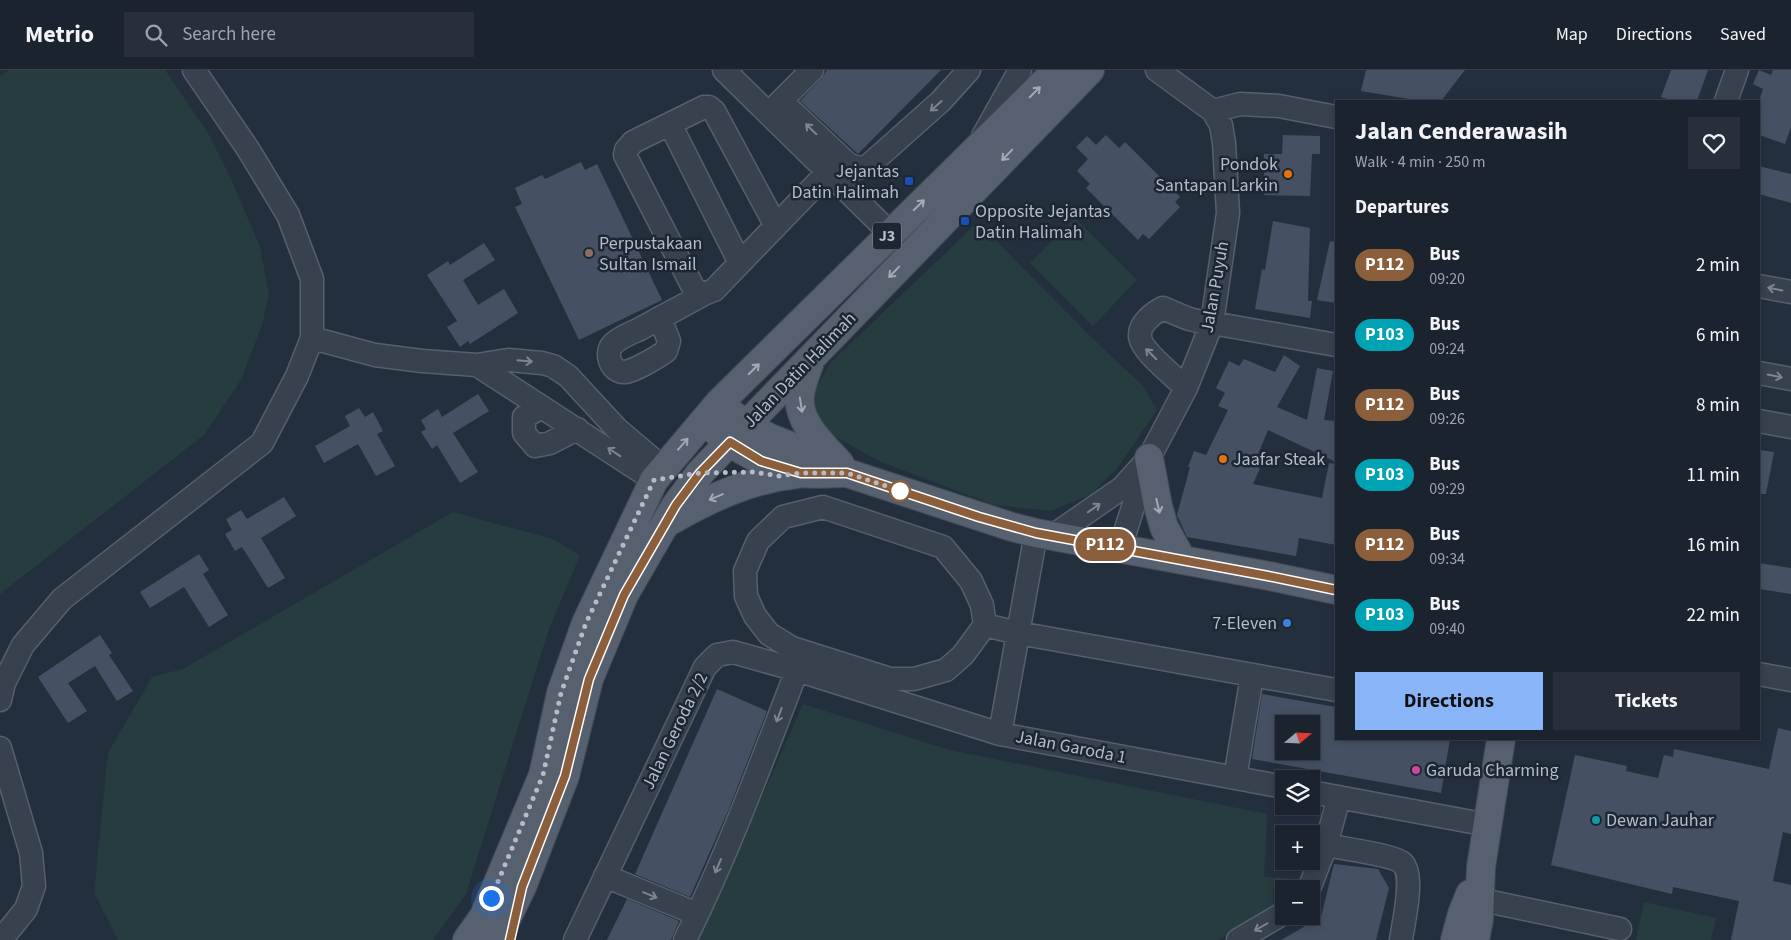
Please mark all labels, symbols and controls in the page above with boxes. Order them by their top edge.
search box [124,12,474,57]
text: Metrio [25,17,94,52]
icon: search [142,21,170,49]
text: Search here [182,21,276,48]
text: Map [1556,22,1588,47]
text: Directions [1616,22,1692,47]
text: Saved [1720,22,1766,47]
one-way arrow [1029,86,1042,98]
one-way arrow [929,100,942,112]
text: Jalan Cenderawasih [1355,114,1568,149]
button: heart [1688,117,1740,169]
one-way arrow [805,123,818,135]
one-way arrow [1002,149,1014,161]
text: Walk · 4 min · 250 m [1355,151,1486,173]
place label: Pondok Santapan Larkin [1155,152,1278,198]
place label: Jejantas Datin Halimah [792,159,899,205]
marker: Pondok Santapan Larkin [1282,168,1294,180]
marker: Jejantas Datin Halimah [903,175,915,187]
text: Departures [1355,194,1449,221]
one-way arrow [913,199,925,211]
place label: Opposite Jejantas Datin Halimah [975,199,1110,245]
marker: Opposite Jejantas Datin Halimah [959,215,971,227]
road number: J3 [873,223,901,250]
place label: Perpustakaan Sultan Ismail [599,231,702,277]
street label: Jalan Puyuh [1195,239,1235,335]
text: Bus [1429,241,1460,268]
marker: Perpustakaan Sultan Ismail [583,247,595,259]
text: P112 [1365,252,1404,277]
text: 2 min [1696,252,1740,279]
one-way arrow [888,266,900,278]
text: 09:20 [1429,268,1465,290]
one-way arrow [1767,284,1783,293]
street label: Jalan Datin Halimah [738,307,862,433]
text: Bus [1429,311,1460,338]
text: P103 [1365,322,1404,347]
text: 6 min [1696,322,1740,349]
text: 09:24 [1429,338,1465,360]
one-way arrow [1145,348,1157,360]
one-way arrow [517,356,533,366]
one-way arrow [748,363,760,375]
one-way arrow [1766,371,1782,381]
text: Bus [1429,381,1460,408]
text: P112 [1365,392,1404,417]
text: 8 min [1696,392,1740,419]
one-way arrow [796,397,806,413]
text: 09:26 [1429,408,1465,430]
one-way arrow [678,438,689,451]
one-way arrow [607,447,621,458]
place label: Jaafar Steak [1233,447,1325,472]
text: Bus [1429,451,1460,478]
marker: Jaafar Steak [1217,453,1229,465]
text: P103 [1365,462,1404,487]
text: 11 min [1686,462,1740,489]
text: 09:29 [1429,478,1465,500]
unlabelled marker [889,480,911,502]
one-way arrow [709,492,724,502]
one-way arrow [1154,498,1163,514]
one-way arrow [1087,503,1101,513]
text: Bus [1429,521,1460,548]
line badge: P112 [1070,529,1140,561]
text: P112 [1085,532,1125,557]
text: P112 [1365,532,1404,557]
text: 16 min [1686,532,1740,559]
text: 09:34 [1429,548,1465,570]
text: Bus [1429,591,1460,618]
text: P103 [1365,602,1404,627]
text: 22 min [1686,602,1740,629]
place label: 7-Eleven [1212,611,1277,636]
marker: 7-Eleven [1281,617,1293,629]
text: 09:40 [1429,618,1465,640]
street label: Jalan Geroda 2/2 [636,668,714,794]
button: Directions [1355,672,1543,730]
button: Tickets [1553,672,1740,730]
one-way arrow [774,707,784,722]
north arrow [1275,715,1320,760]
map controls [1275,715,1320,925]
street label: Jalan Garoda 1 [1013,724,1129,770]
place label: Garuda Charming [1426,758,1559,783]
marker: Garuda Charming [1410,764,1422,776]
button: layers [1275,770,1320,815]
place label: Dewan Jauhar [1606,808,1715,833]
marker: Dewan Jauhar [1590,814,1602,826]
button: + [1275,825,1320,870]
one-way arrow [713,858,723,873]
button: − [1275,880,1320,925]
your location [479,886,504,911]
one-way arrow [642,891,657,900]
one-way arrow [1254,922,1268,932]

